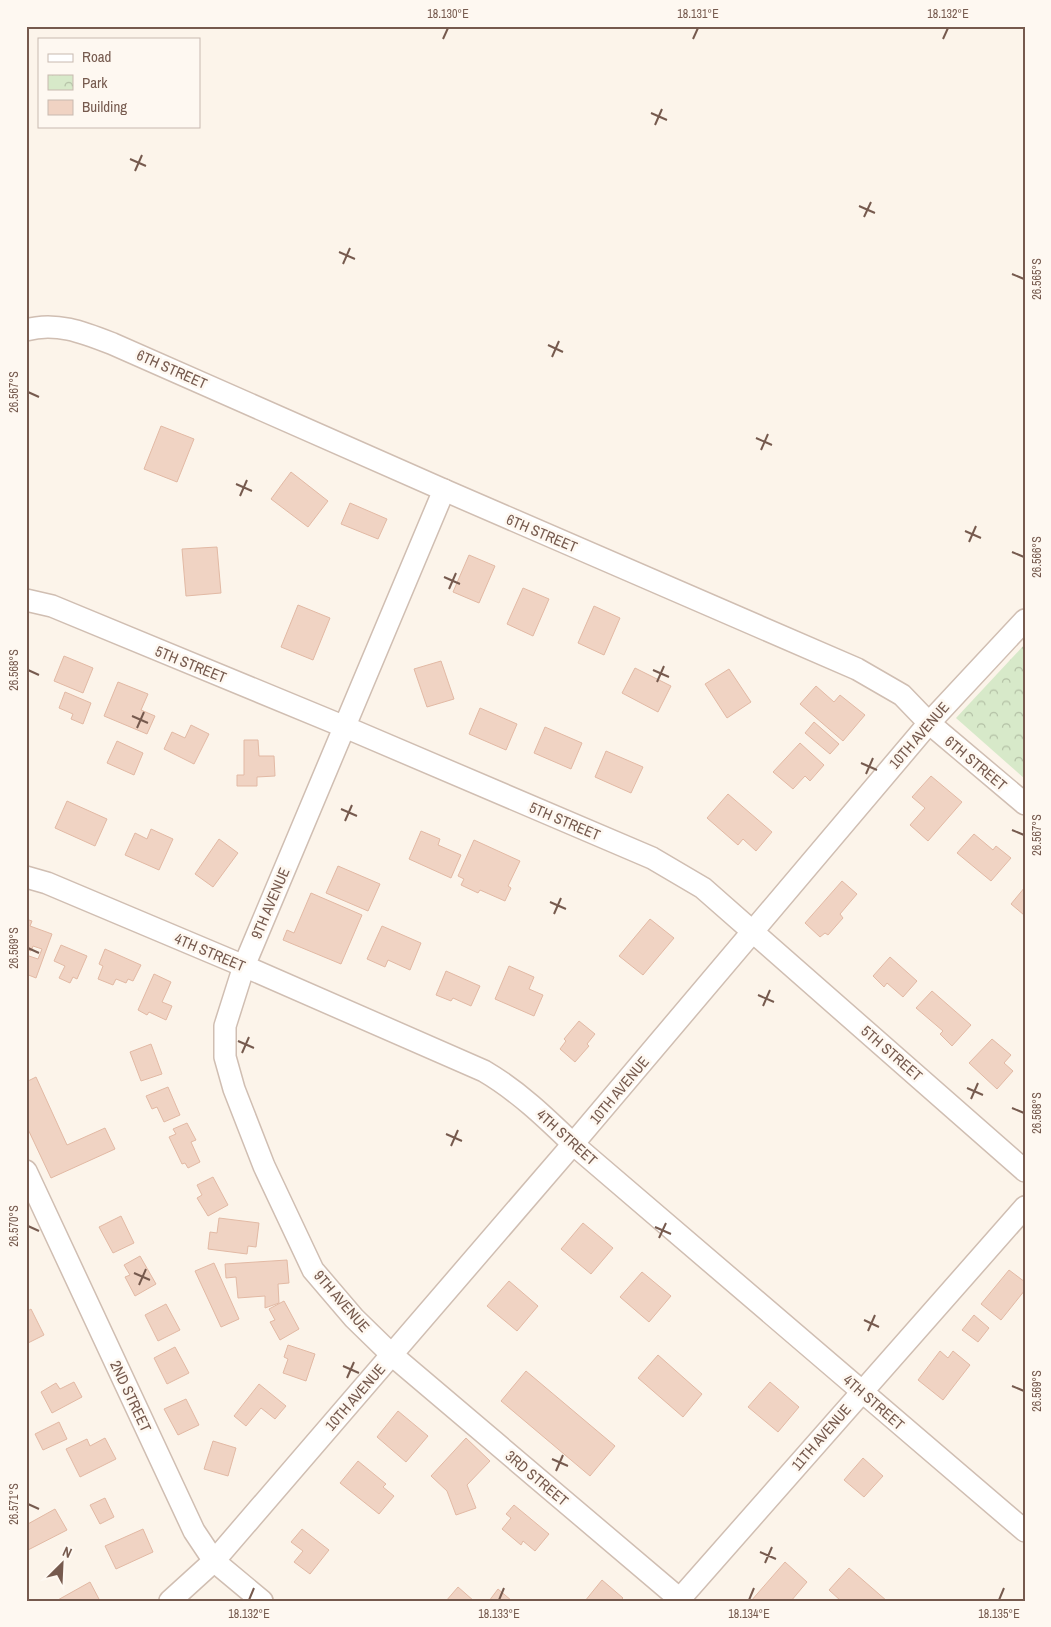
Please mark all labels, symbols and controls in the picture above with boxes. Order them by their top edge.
text: 18.130°E [427,6,469,22]
text: 18.131°E [677,6,719,22]
text: 18.132°E [927,6,969,22]
legend [38,38,200,128]
text: Road [82,46,111,67]
text: Park [82,72,108,93]
text: Building [82,96,127,117]
text: 26.565°S [1029,258,1045,300]
street label: 6TH STREET [133,344,211,394]
text: 26.567°S [6,371,22,413]
street label: 6TH STREET [503,509,581,558]
text: 26.566°S [1029,536,1045,578]
street label: 5TH STREET [152,640,230,688]
text: 26.568°S [6,649,22,691]
street label: 10TH AVENUE [884,697,954,773]
street label: 6TH STREET [940,731,1012,796]
street label: 5TH STREET [526,797,604,846]
text: 26.567°S [1029,814,1045,856]
street label: 9TH AVENUE [246,864,294,942]
text: 26.569°S [6,927,22,969]
street label: 4TH STREET [171,928,249,977]
street label: 5TH STREET [857,1020,928,1086]
street label: 10TH AVENUE [584,1052,654,1128]
text: 26.568°S [1029,1092,1045,1134]
street label: 4TH STREET [532,1104,602,1170]
text: 26.570°S [6,1205,22,1247]
street label: 9TH AVENUE [309,1266,375,1336]
street label: 2ND STREET [105,1357,157,1436]
street label: 10TH AVENUE [320,1359,390,1435]
street label: 4TH STREET [839,1369,910,1435]
text: 26.569°S [1029,1370,1045,1412]
street label: 11TH AVENUE [786,1399,856,1475]
street label: 3RD STREET [501,1445,573,1511]
text: 26.571°S [6,1483,22,1525]
north arrow [38,1540,88,1590]
text: N [60,1542,75,1562]
text: 18.132°E [228,1606,270,1622]
text: 18.133°E [478,1606,520,1622]
text: 18.134°E [728,1606,770,1622]
text: 18.135°E [978,1606,1020,1622]

